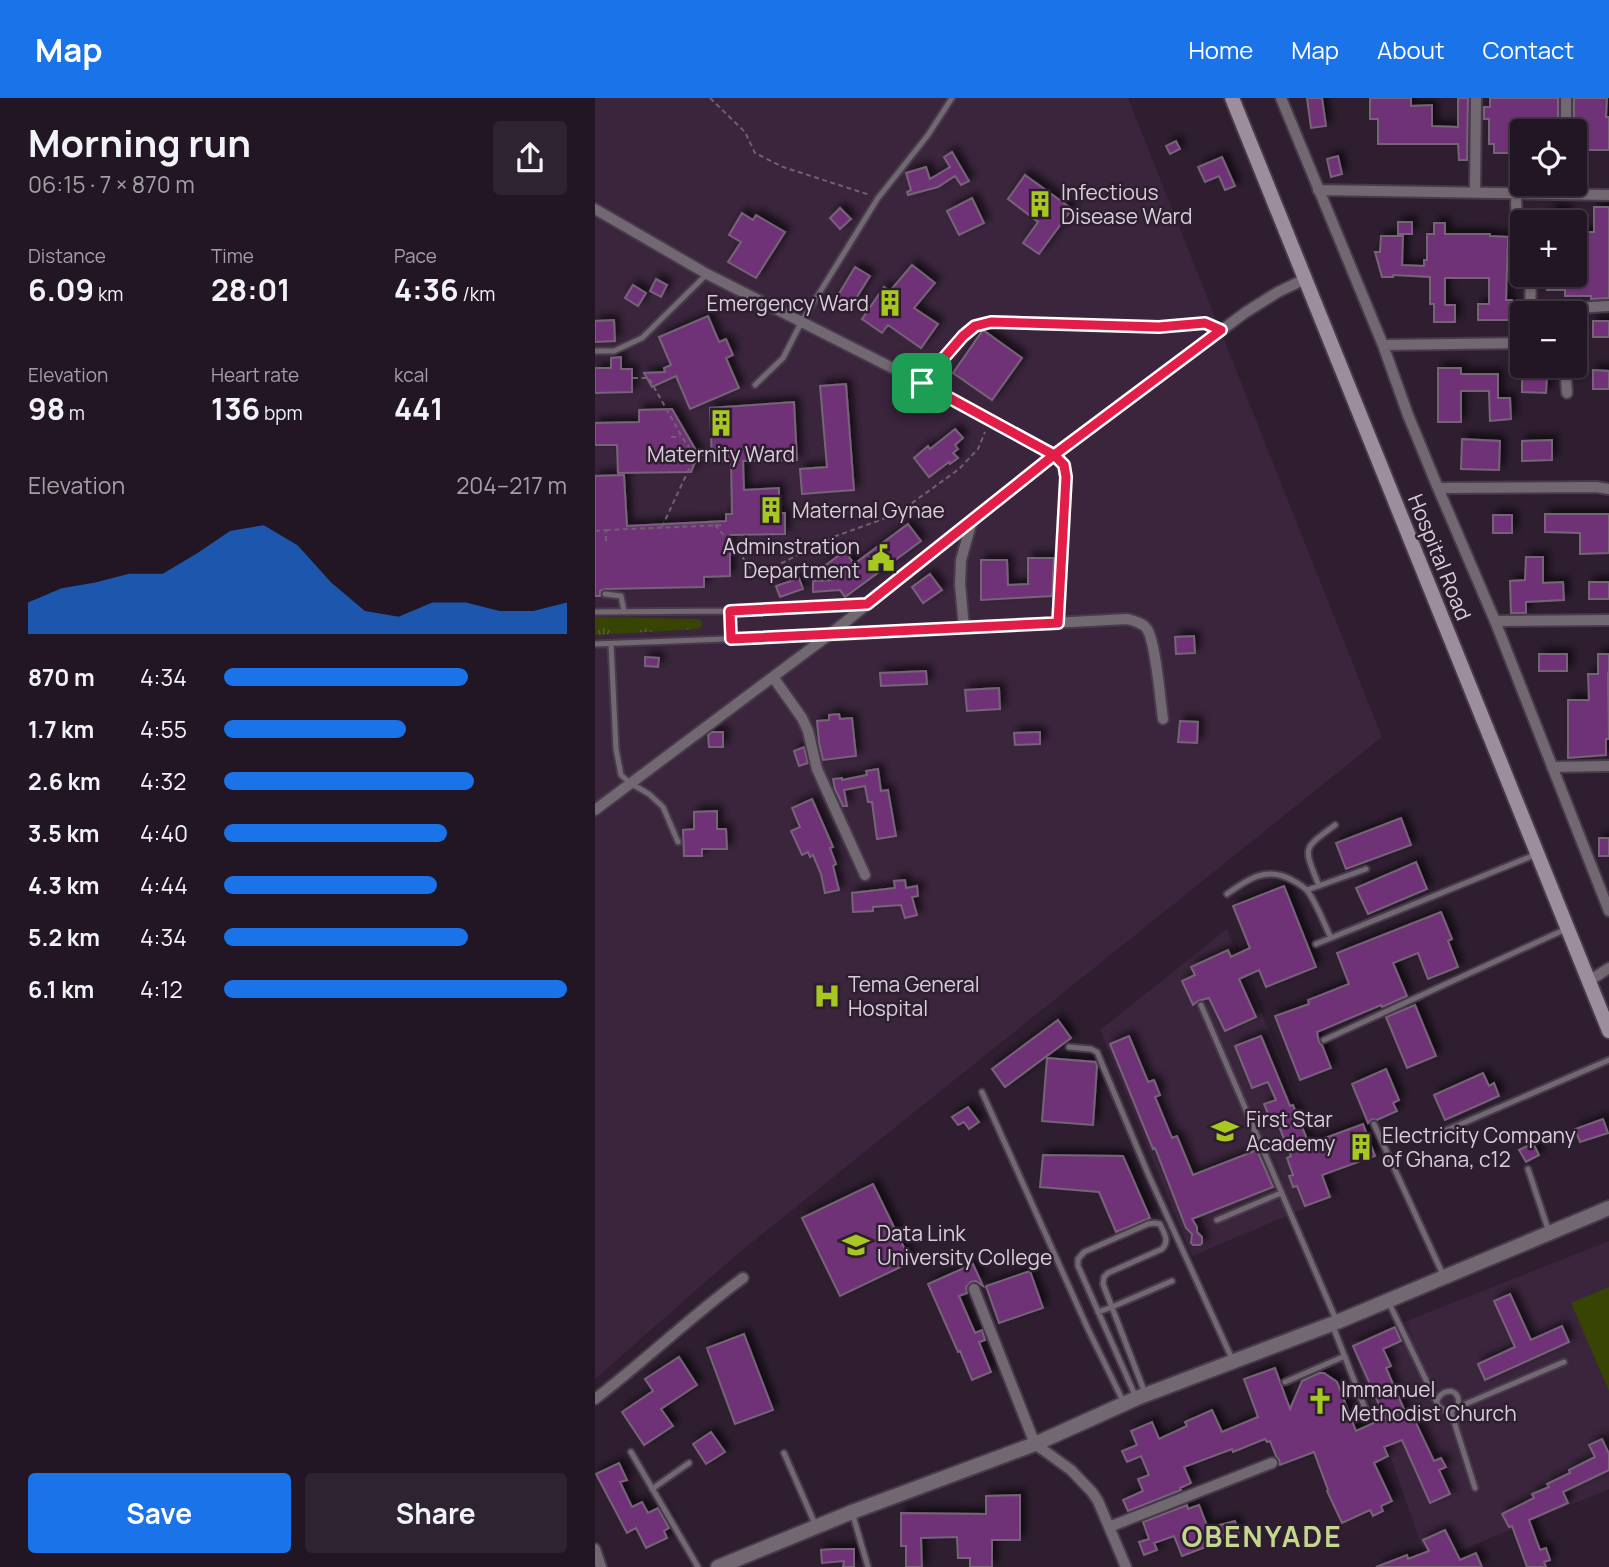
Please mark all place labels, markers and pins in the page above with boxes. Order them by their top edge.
place label: Infectious Disease Ward [1061,178,1192,230]
building icon: Infectious Disease Ward [1025,189,1055,219]
building icon: Emergency Ward [875,288,905,318]
place label: Emergency Ward [706,289,869,317]
pin [892,353,952,413]
building icon: Maternity Ward [706,408,736,438]
place label: Maternity Ward [647,440,795,468]
building icon: Maternal Gynae [756,495,786,525]
place label: Maternal Gynae [792,496,945,524]
place label: Adminstration Department [723,532,860,584]
public building icon: Adminstration Department [866,543,896,573]
place label: Tema General Hospital [848,970,980,1022]
hospital icon: Tema General Hospital [812,981,842,1011]
place label: First Star Academy [1246,1105,1335,1157]
school or university icon: First Star Academy [1210,1116,1240,1146]
place label: Electricity Company of Ghana, c12 [1382,1121,1576,1173]
building icon: Electricity Company of Ghana, c12 [1346,1132,1376,1162]
place label: Data Link University College [877,1219,1052,1271]
school or university icon: Data Link University College [841,1230,871,1260]
place label: Immanuel Methodist Church [1341,1375,1517,1427]
church icon: Immanuel Methodist Church [1305,1386,1335,1416]

